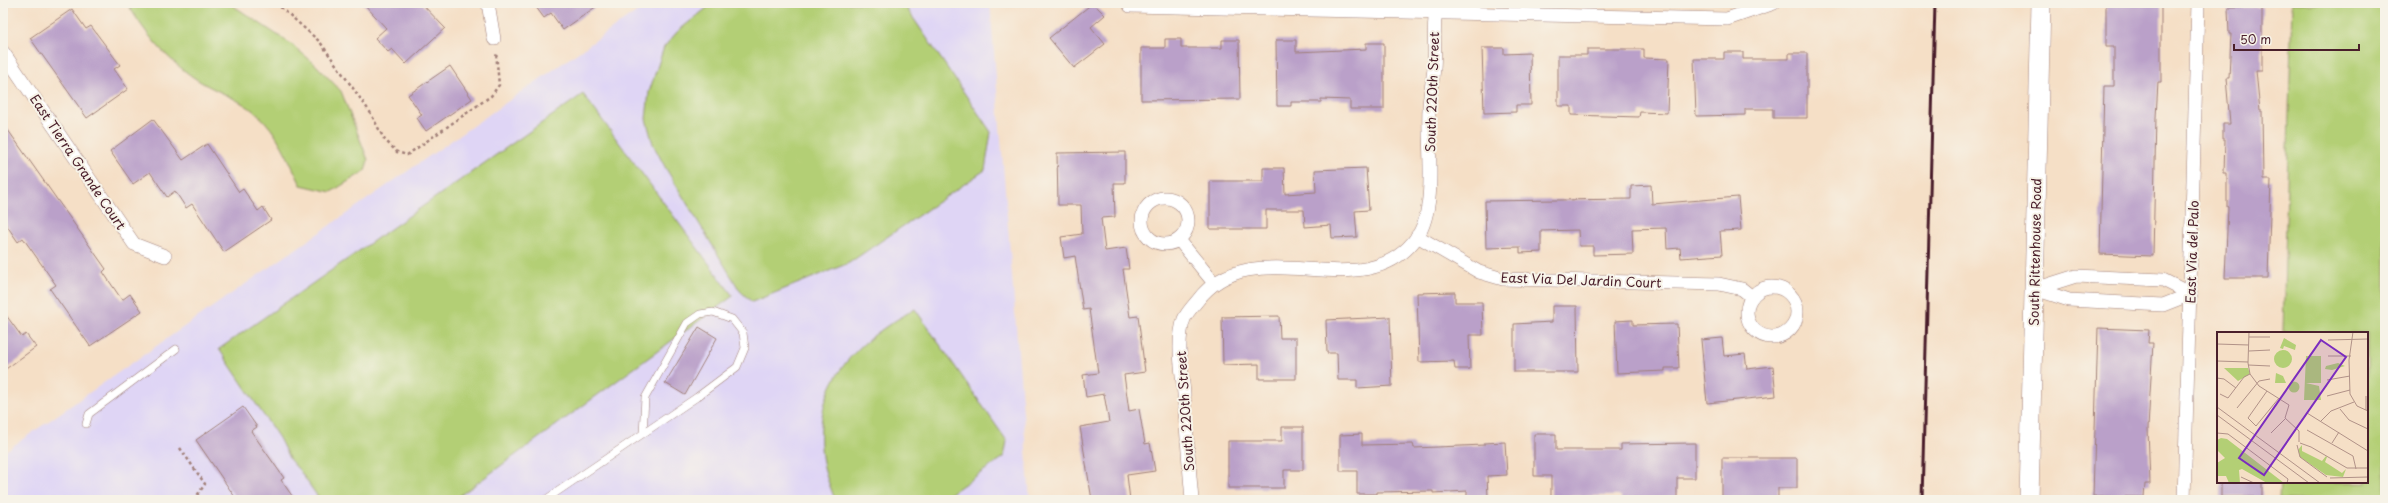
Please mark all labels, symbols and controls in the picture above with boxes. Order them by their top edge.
scale bar [2234,26,2359,52]
text: 50 m [2240,30,2271,48]
street label: South 220th Street [1420,32,1443,152]
street label: East Tierra Grande Court [26,90,131,233]
street label: South Rittenhouse Road [2024,178,2045,326]
street label: East Via del Palo [2180,200,2203,304]
street label: East Via Del Jardin Court [1500,267,1662,292]
inset map [2217,332,2368,483]
street label: South 220th Street [1171,350,1198,472]

